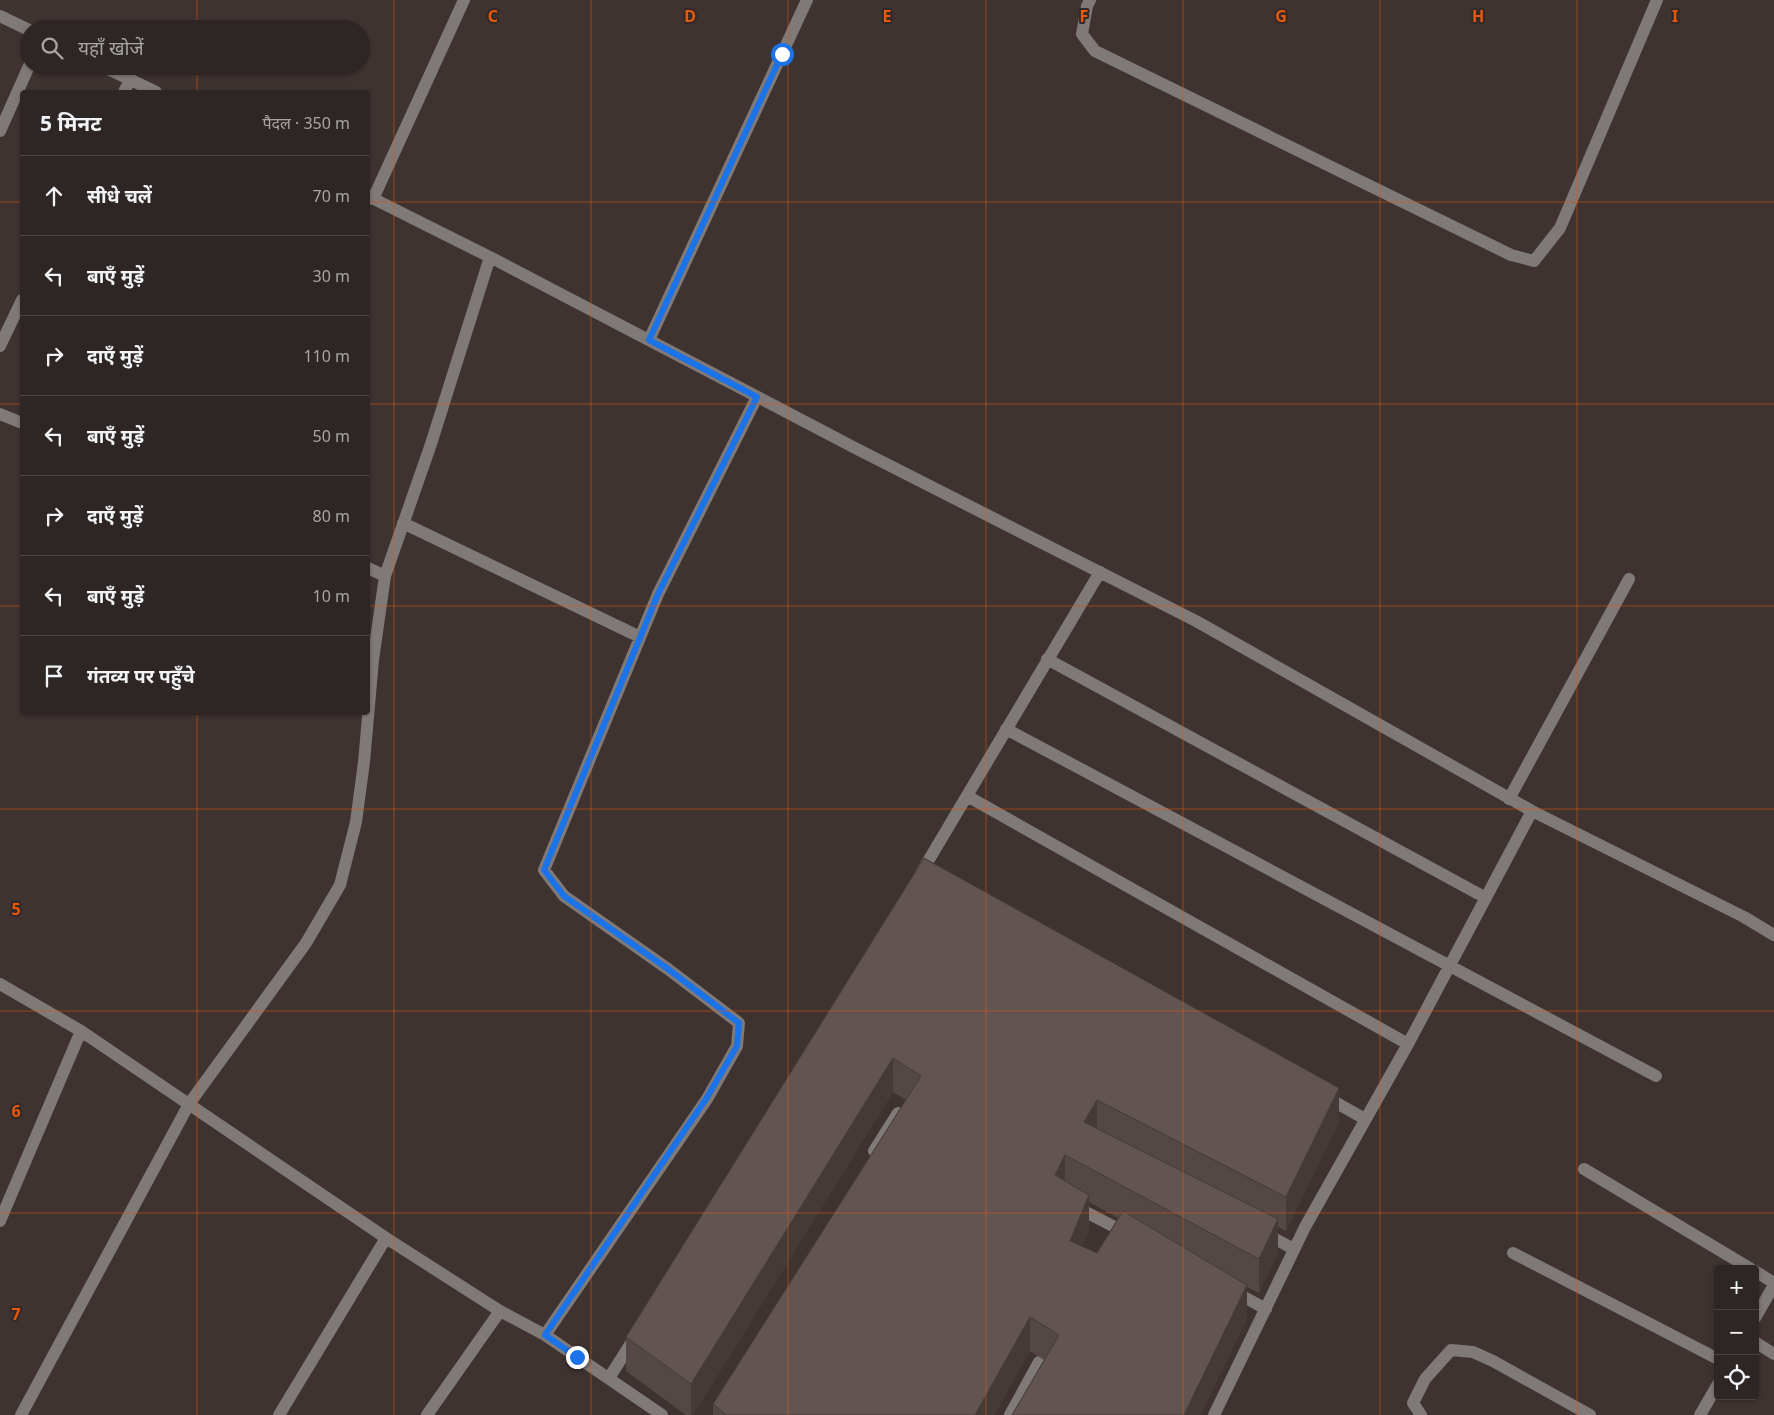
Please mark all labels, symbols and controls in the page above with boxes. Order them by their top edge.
text: C [488,5,498,27]
text: D [684,5,696,27]
text: E [883,5,892,27]
text: F [1080,5,1088,27]
text: G [1275,5,1287,27]
text: H [1472,5,1484,27]
text: I [1672,5,1678,27]
search box [20,20,370,75]
icon: search [38,34,66,62]
text: यहाँ खोजें [78,35,144,61]
route start [771,43,794,66]
text: 5 मिनट [40,109,102,137]
text: पैदल · 350 m [262,112,350,134]
icon: ahead [40,182,68,210]
text: सीधे चलें [87,183,152,209]
text: 70 m [313,185,350,207]
icon: left [40,262,68,290]
text: बाएँ मुड़ें [87,263,144,289]
text: 30 m [313,265,350,287]
icon: right [40,342,68,370]
text: दाएँ मुड़ें [87,343,143,369]
text: 110 m [303,345,350,367]
icon: left [40,422,68,450]
text: बाएँ मुड़ें [87,423,144,449]
text: 50 m [313,425,350,447]
icon: right [40,502,68,530]
text: दाएँ मुड़ें [87,503,143,529]
text: 80 m [313,505,350,527]
icon: left [40,582,68,610]
text: बाएँ मुड़ें [87,583,144,609]
text: 10 m [313,585,350,607]
icon: arrive [40,662,68,690]
text: गंतव्य पर पहुँचे [87,663,195,689]
text: 5 [11,898,21,920]
text: 6 [11,1100,21,1122]
map controls [1714,1265,1759,1400]
button: + [1714,1265,1759,1310]
text: 7 [11,1303,21,1325]
button: − [1714,1310,1759,1355]
route end [566,1346,589,1369]
button: locate [1714,1355,1759,1400]

